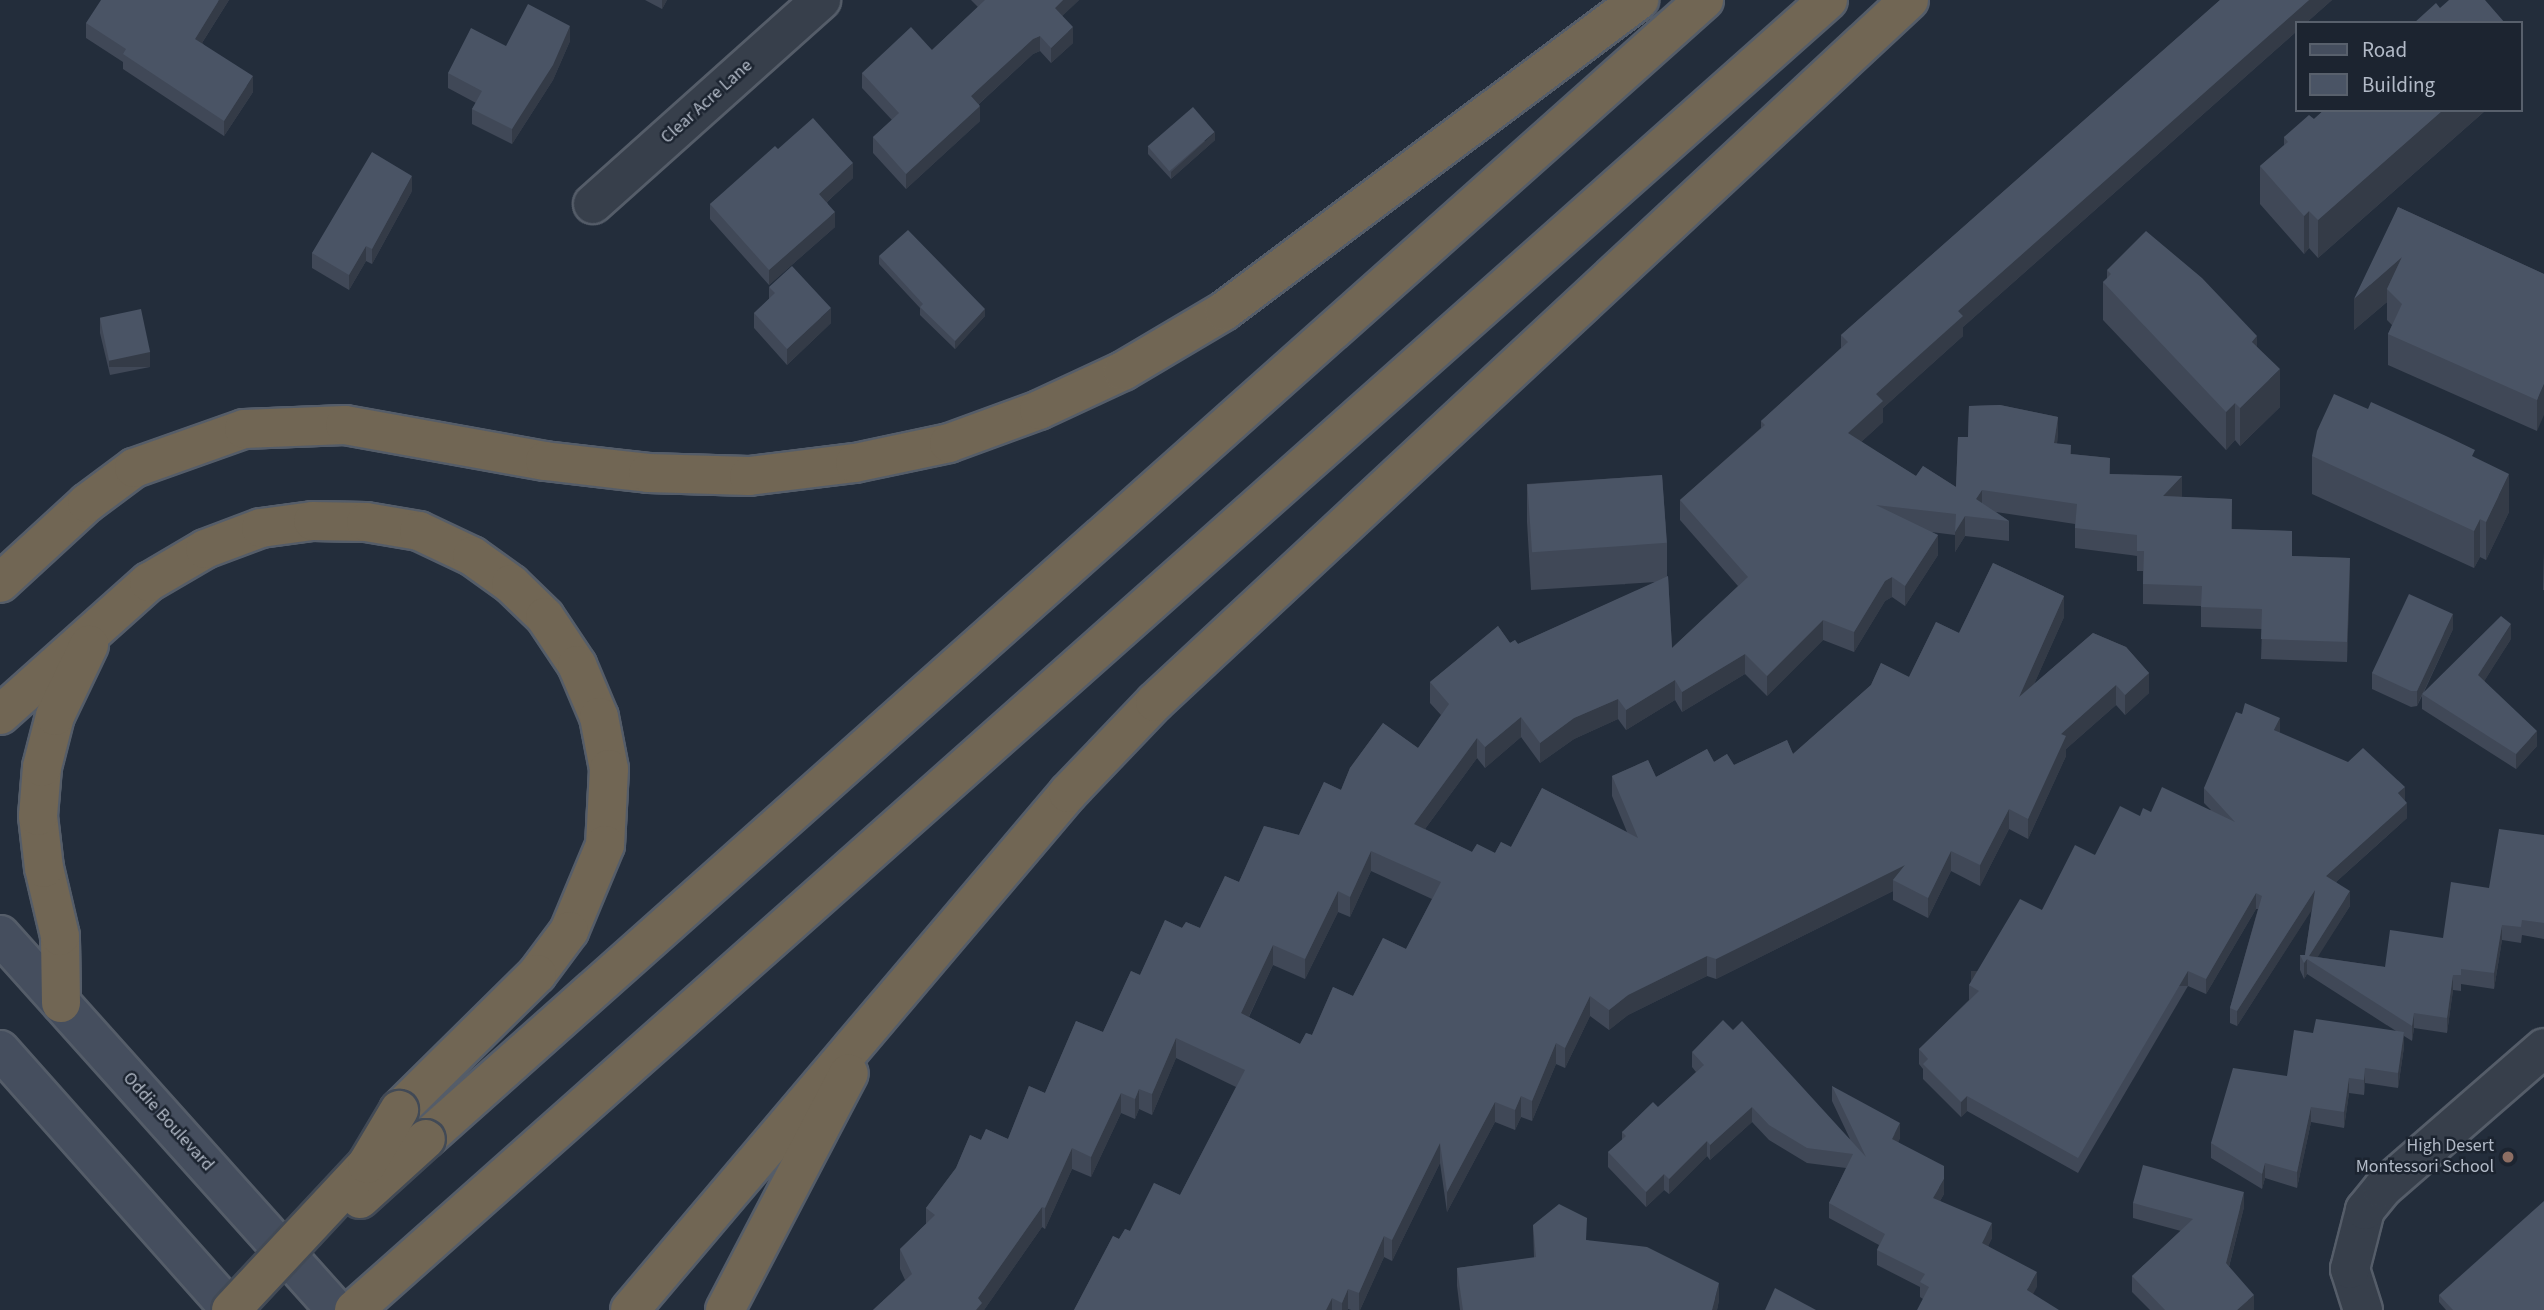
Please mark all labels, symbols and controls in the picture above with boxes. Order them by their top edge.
legend [2296,21,2523,112]
text: Road [2362,35,2407,65]
street label: Clear Acre Lane [657,55,757,149]
text: Building [2362,70,2435,100]
street label: Oddie Boulevard [118,1068,218,1176]
place label: High Desert Montessori School [2356,1136,2494,1178]
marker: High Desert Montessori School [2500,1149,2516,1165]

